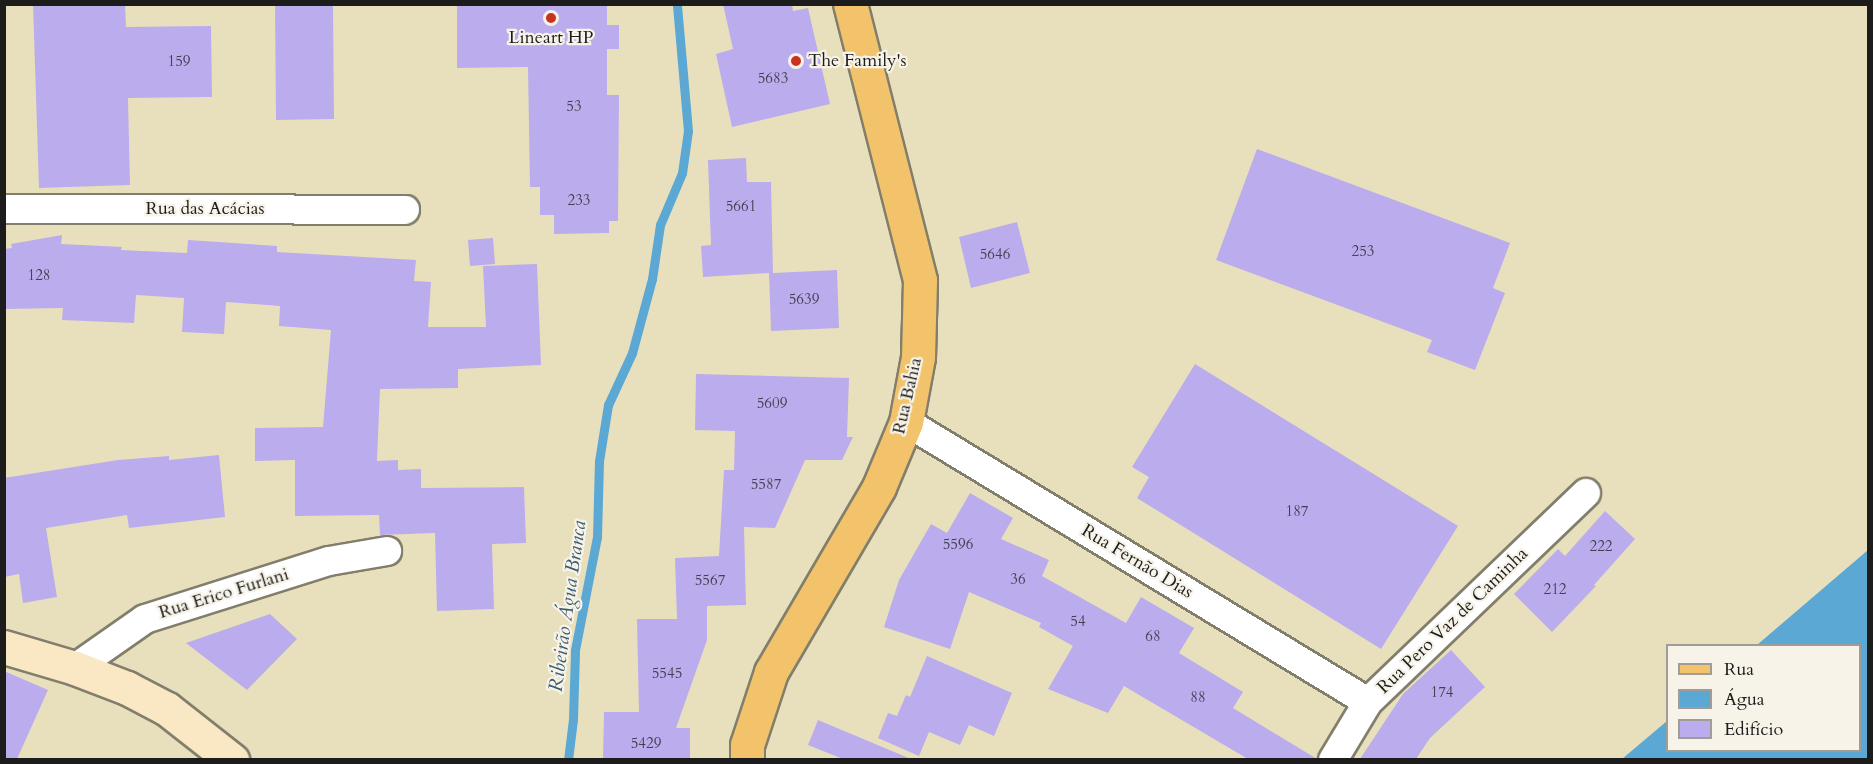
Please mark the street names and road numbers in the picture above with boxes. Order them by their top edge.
street label: Rua das Acácias [145,198,265,220]
street label: Rua Bahia [889,356,927,436]
street label: Rua Fernão Dias [1077,520,1197,604]
street label: Rua Pero Vaz de Caminha [1373,543,1533,699]
street label: Rua Erico Furlani [156,564,292,624]

